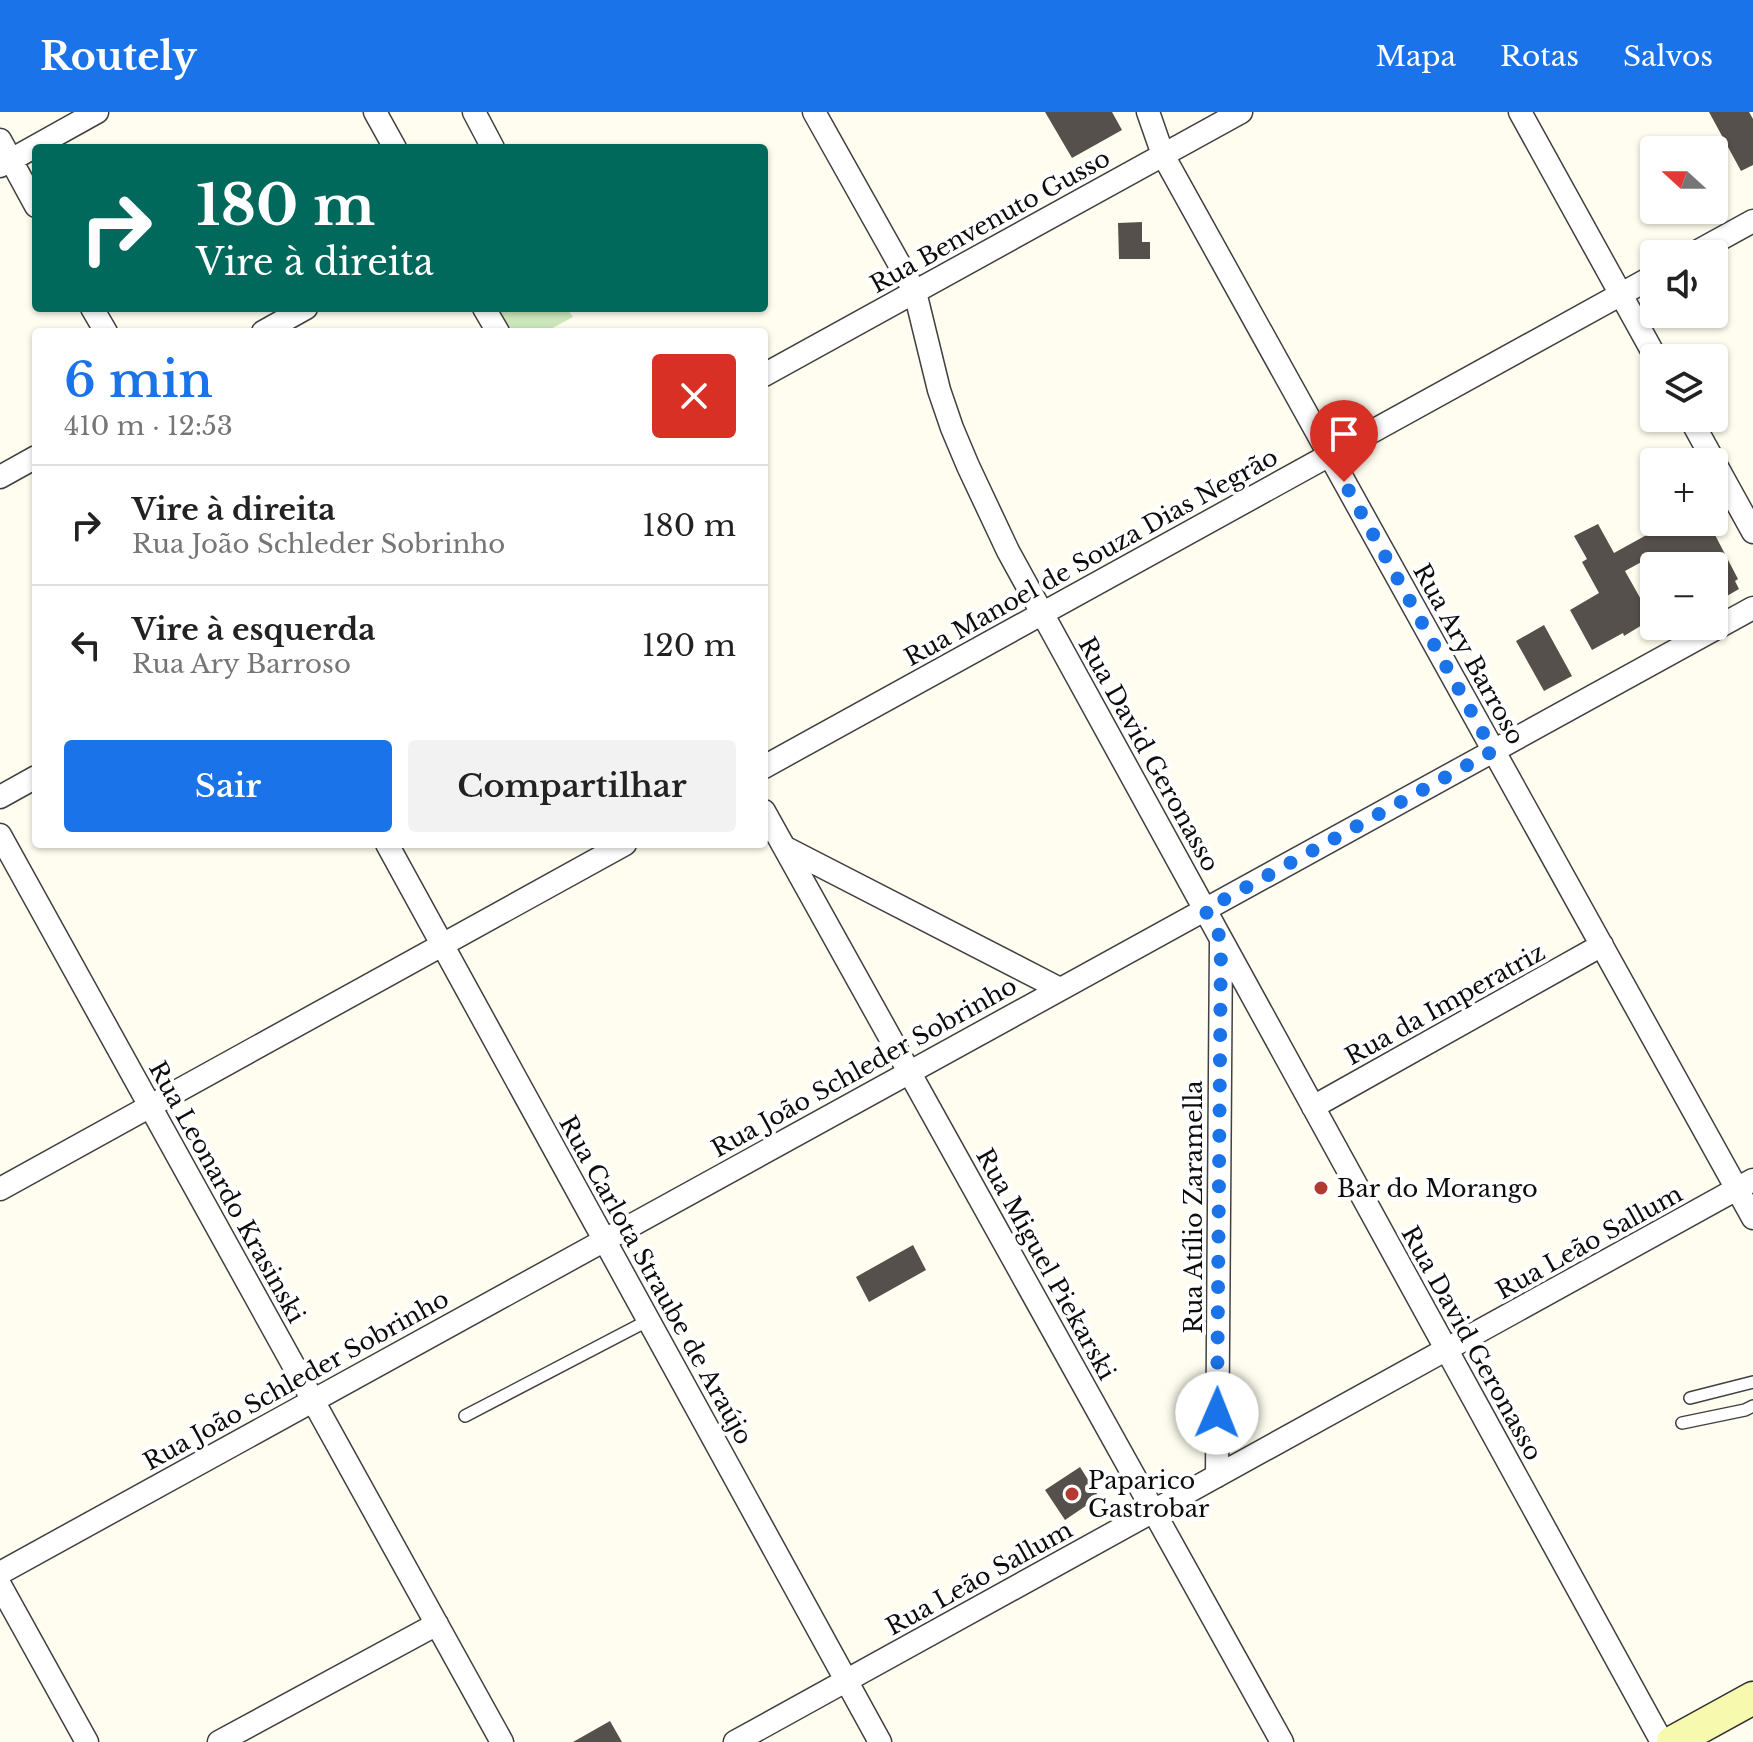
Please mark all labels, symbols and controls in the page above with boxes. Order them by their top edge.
text: Routely [40,33,197,80]
text: Mapa [1376,39,1456,74]
text: Rotas [1500,39,1579,74]
text: Salvos [1623,39,1713,74]
north arrow [1640,136,1728,224]
map controls [1640,136,1728,640]
street label: Rua Benvenuto Gusso [865,143,1115,299]
text: 180 m [196,171,375,240]
icon: right [64,176,168,280]
text: Vire à direita [196,240,434,285]
button: sound [1640,240,1728,328]
button: layers [1640,344,1728,432]
text: 6 min [64,350,213,410]
button: close [652,354,736,438]
pin [1310,400,1378,482]
text: 410 m · 12:53 [64,410,233,442]
icon: arrive [1322,412,1366,456]
street label: Rua Manoel de Souza Dias Negrão [899,442,1283,672]
button: + [1640,448,1728,536]
text: Vire à direita [132,491,336,528]
icon: right [64,503,108,547]
text: 180 m [642,507,736,544]
text: Rua João Schleder Sobrinho [132,528,505,560]
button: − [1640,552,1728,640]
street label: Rua Ary Barroso [1407,559,1531,749]
text: Vire à esquerda [132,611,375,648]
icon: left [64,623,108,667]
text: 120 m [642,627,736,664]
street label: Rua David Geronasso [1072,632,1226,876]
text: Rua Ary Barroso [132,648,351,680]
button: Sair [64,740,392,832]
button: Compartilhar [408,740,736,832]
street label: Rua da Imperatriz [1340,937,1550,1071]
street label: Rua João Schleder Sobrinho [706,971,1022,1163]
street label: Rua Leonardo Krasinski [143,1056,311,1328]
street label: Rua Atílio Zaramella [1179,1080,1208,1334]
street label: Rua Carlota Straube de Araújo [553,1111,759,1449]
street label: Rua Miguel Piekarski [970,1143,1122,1385]
place label: Bar do Morango [1337,1174,1538,1203]
marker: Bar do Morango [1312,1179,1330,1197]
street label: Rua Leão Sallum [1491,1179,1687,1305]
street label: Rua David Geronasso [1395,1221,1549,1465]
street label: Rua João Schleder Sobrinho [138,1284,454,1476]
position arrow [1175,1371,1259,1455]
place label: Paparico Gastrobar [1088,1466,1210,1523]
marker: Paparico Gastrobar [1063,1485,1081,1503]
street label: Rua Leão Sallum [881,1515,1077,1641]

